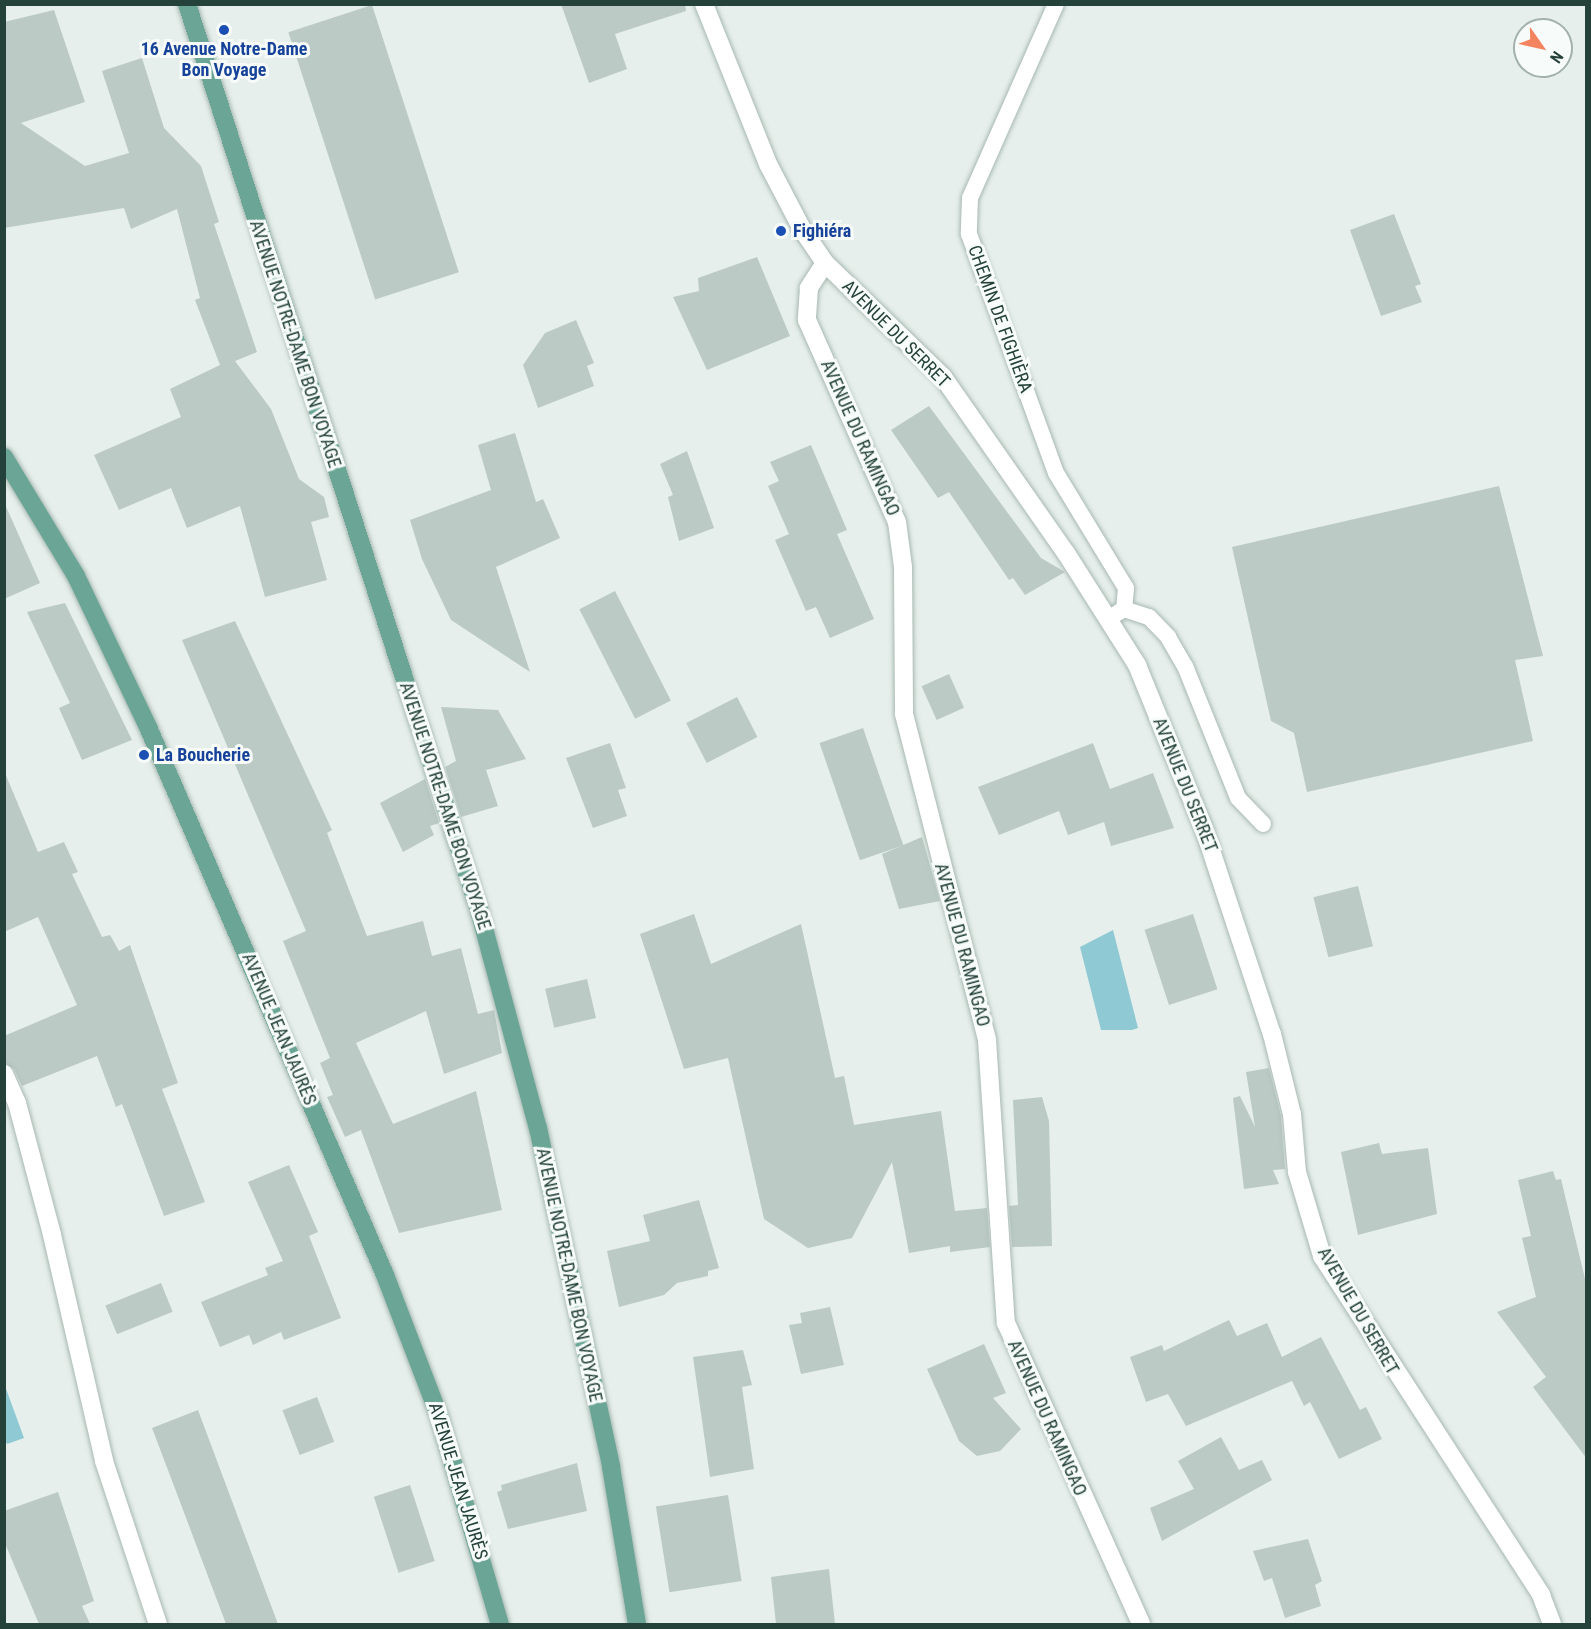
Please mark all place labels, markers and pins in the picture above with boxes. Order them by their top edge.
marker: 16 Avenue Notre-Dame Bon Voyage [217,23,231,37]
place label: 16 Avenue Notre-Dame Bon Voyage [141,39,307,82]
place label: Fighiéra [793,220,851,242]
marker: Fighiéra [774,224,788,238]
place label: La Boucherie [156,744,250,766]
marker: La Boucherie [137,748,151,762]

